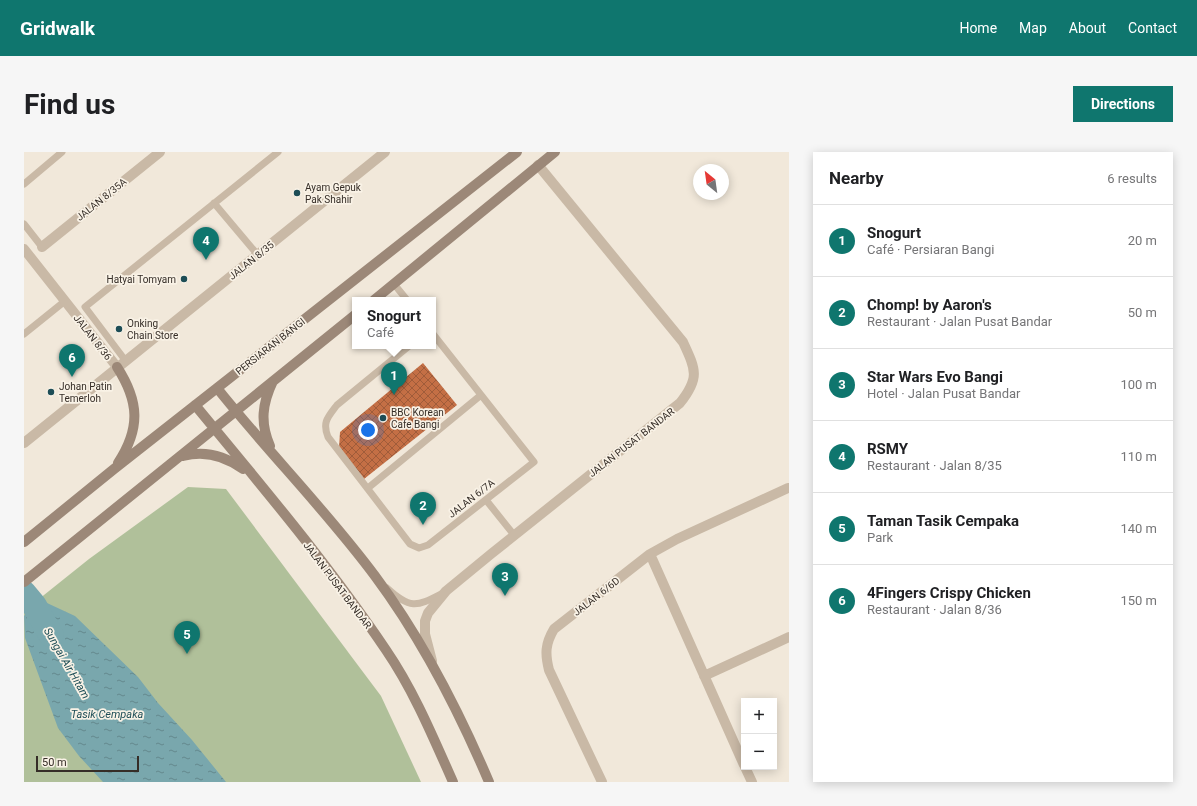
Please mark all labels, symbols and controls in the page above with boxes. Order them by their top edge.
text: Gridwalk [20,17,95,40]
text: Home [959,20,997,36]
text: Map [1019,20,1047,36]
text: About [1069,20,1106,36]
text: Contact [1128,20,1177,36]
button: Directions [1073,86,1173,122]
text: Find us [24,88,115,121]
north arrow [693,164,729,200]
text: Nearby [829,168,884,188]
text: 6 results [1107,171,1157,186]
street label: JALAN 8/35A [74,176,129,223]
place label: Ayam Gepuk Pak Shahir [305,182,362,205]
marker: Ayam Gepuk Pak Shahir [292,188,302,198]
text: Snogurt [867,224,921,242]
pin: 4 [193,227,219,260]
text: 1 [838,233,846,248]
text: 20 m [1128,233,1157,248]
street label: JALAN 8/35 [227,239,276,282]
text: Café · Persiaran Bangi [867,242,994,257]
place label: Hatyai Tomyam [107,274,176,285]
marker: Hatyai Tomyam [179,274,189,284]
text: Chomp! by Aaron's [867,296,992,314]
popup [352,297,436,349]
text: 2 [838,305,846,320]
text: 50 m [1128,305,1157,320]
text: Snogurt [367,307,421,325]
street label: JALAN 8/36 [71,312,115,362]
text: Restaurant · Jalan Pusat Bandar [867,314,1052,329]
street label: PERSIARAN BANGI [233,316,307,377]
place label: Onking Chain Store [127,318,178,341]
marker: Onking Chain Store [114,324,124,334]
text: Café [367,325,394,340]
pin: 6 [59,344,85,377]
pin: 1 [381,362,407,395]
text: Star Wars Evo Bangi [867,368,1003,386]
text: 3 [838,377,846,392]
text: 100 m [1120,377,1157,392]
place label: Johan Patin Temerloh [59,381,112,404]
text: Hotel · Jalan Pusat Bandar [867,386,1021,401]
marker: Johan Patin Temerloh [46,387,56,397]
street label: JALAN PUSAT BANDAR [586,406,676,479]
place label: BBC Korean Cafe Bangi [391,407,444,430]
marker: BBC Korean Cafe Bangi [378,413,388,423]
your location [358,420,378,440]
text: RSMY [867,440,908,458]
text: 4 [838,449,846,464]
text: 110 m [1120,449,1157,464]
text: Restaurant · Jalan 8/35 [867,458,1002,473]
street label: JALAN 6/7A [446,477,497,520]
pin: 2 [410,492,436,525]
text: Taman Tasik Cempaka [867,512,1019,530]
text: 5 [838,521,846,536]
text: 140 m [1120,521,1157,536]
text: Park [867,530,893,545]
street label: JALAN PUSAT BANDAR [301,540,374,631]
pin: 3 [492,563,518,596]
street label: JALAN 6/6D [571,575,622,618]
text: 4Fingers Crispy Chicken [867,584,1031,602]
text: 6 [838,593,846,608]
text: 150 m [1120,593,1157,608]
text: Restaurant · Jalan 8/36 [867,602,1002,617]
pin: 5 [174,621,200,654]
water label: Sungai Air Hitam [41,625,92,701]
map controls [741,698,777,770]
button: + [741,698,777,734]
water label: Tasik Cempaka [71,708,144,721]
button: − [741,734,777,770]
scale bar [36,754,139,773]
text: 50 m [42,756,67,769]

